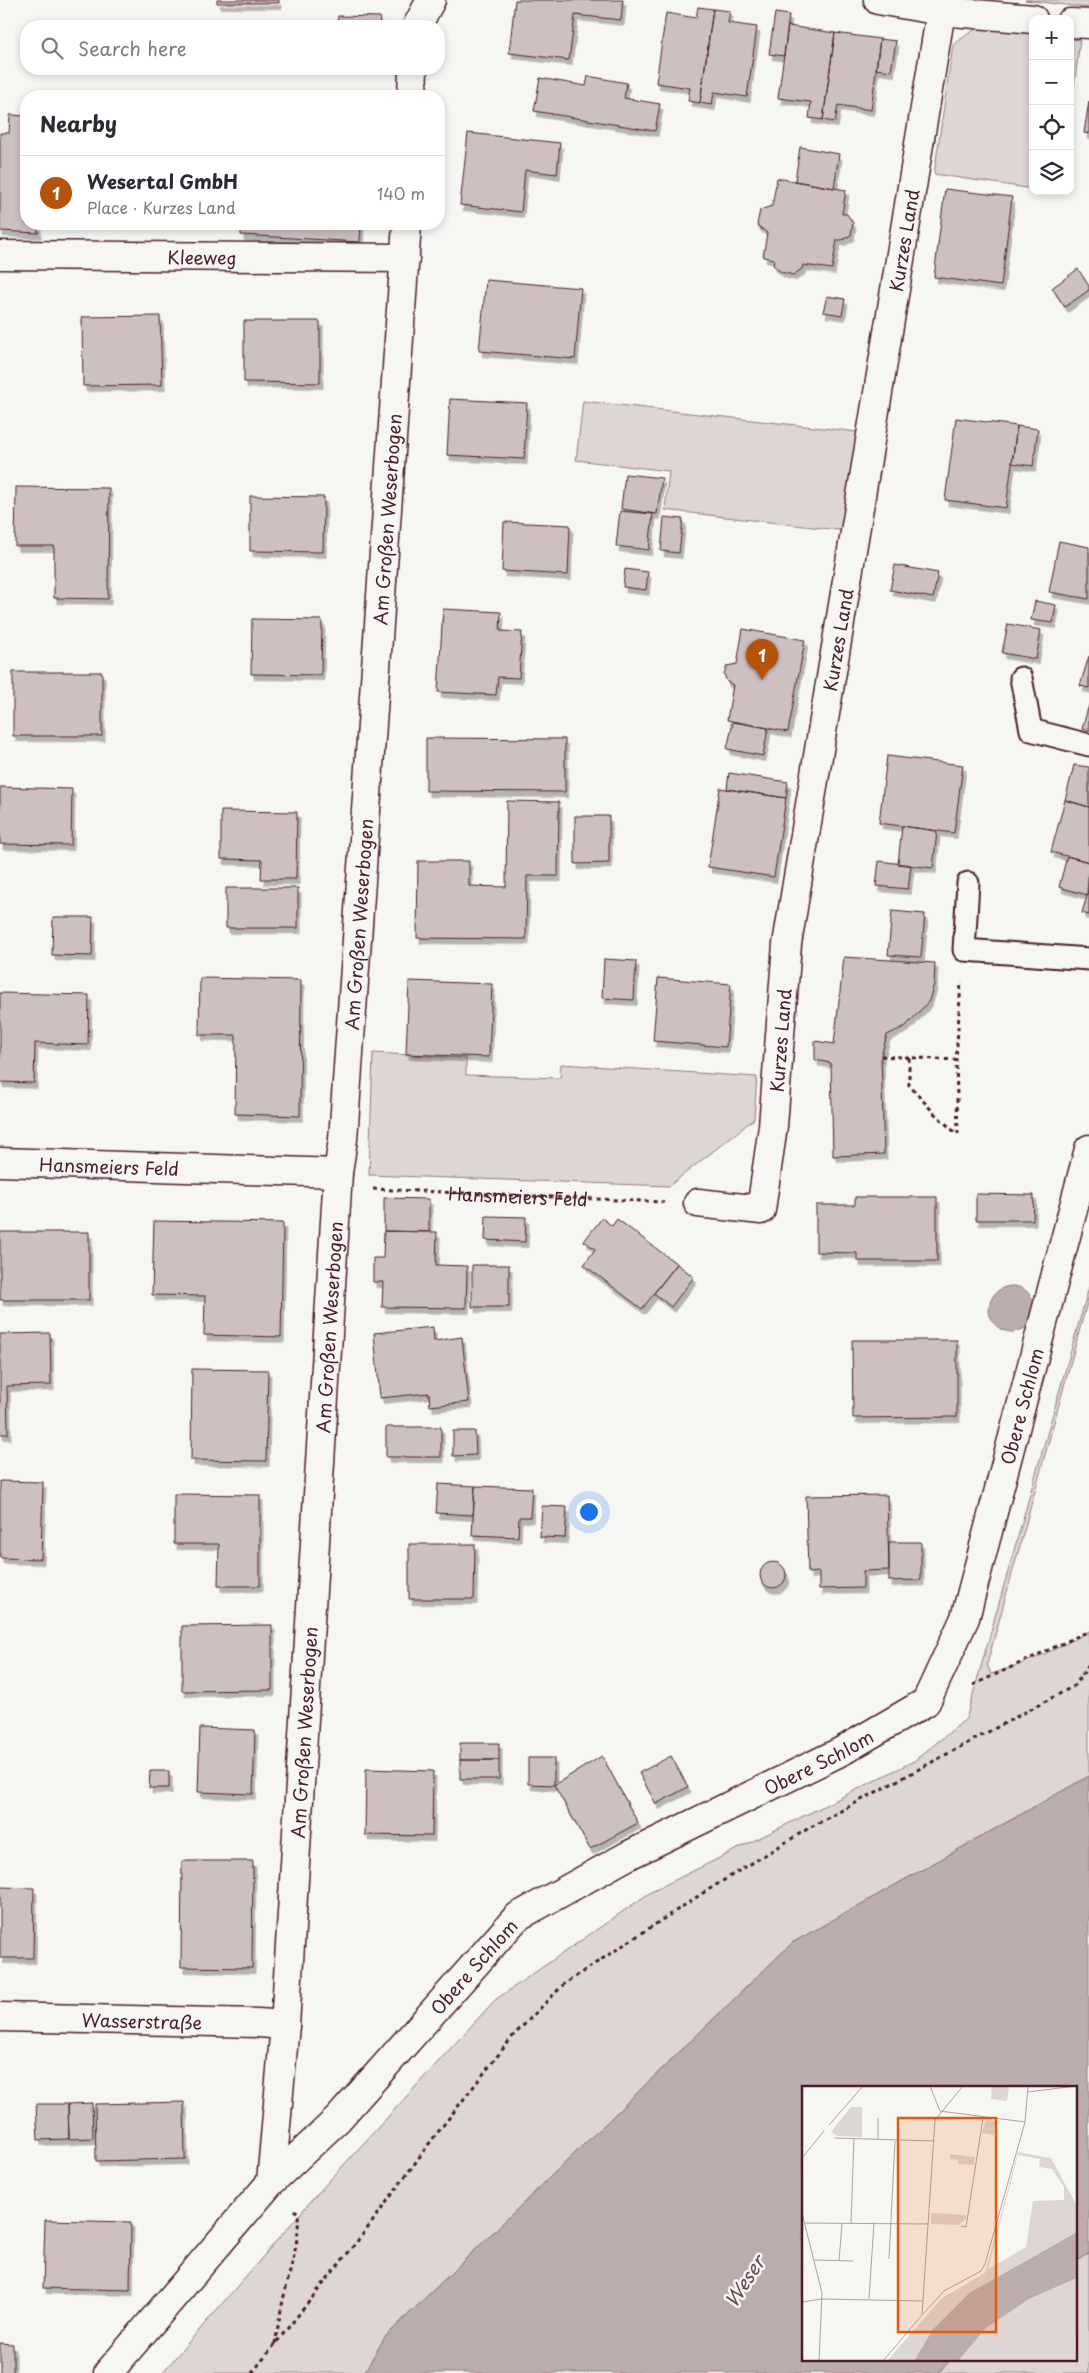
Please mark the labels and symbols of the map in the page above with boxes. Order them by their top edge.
street label: Kurzes Land [881,187,925,294]
street label: Kleeweg [167,243,237,270]
street label: Am Großen Weserbogen [365,413,407,626]
street label: Kurzes Land [815,586,859,693]
pin: 1 [746,639,778,680]
street label: Am Großen Weserbogen [337,818,379,1031]
street label: Kurzes Land [762,988,797,1093]
street label: Hansmeiers Feld [39,1150,179,1181]
street label: Hansmeiers Feld [447,1179,588,1212]
street label: Am Großen Weserbogen [308,1220,348,1434]
street label: Obere Schlom [993,1345,1049,1467]
your location [576,1499,602,1525]
street label: Am Großen Weserbogen [283,1626,323,1839]
street label: Obere Schlom [759,1722,878,1801]
street label: Obere Schlom [423,1912,523,2020]
street label: Wasserstraße [81,2005,202,2035]
inset map [802,2086,1076,2360]
water label: Weser [717,2247,773,2312]

